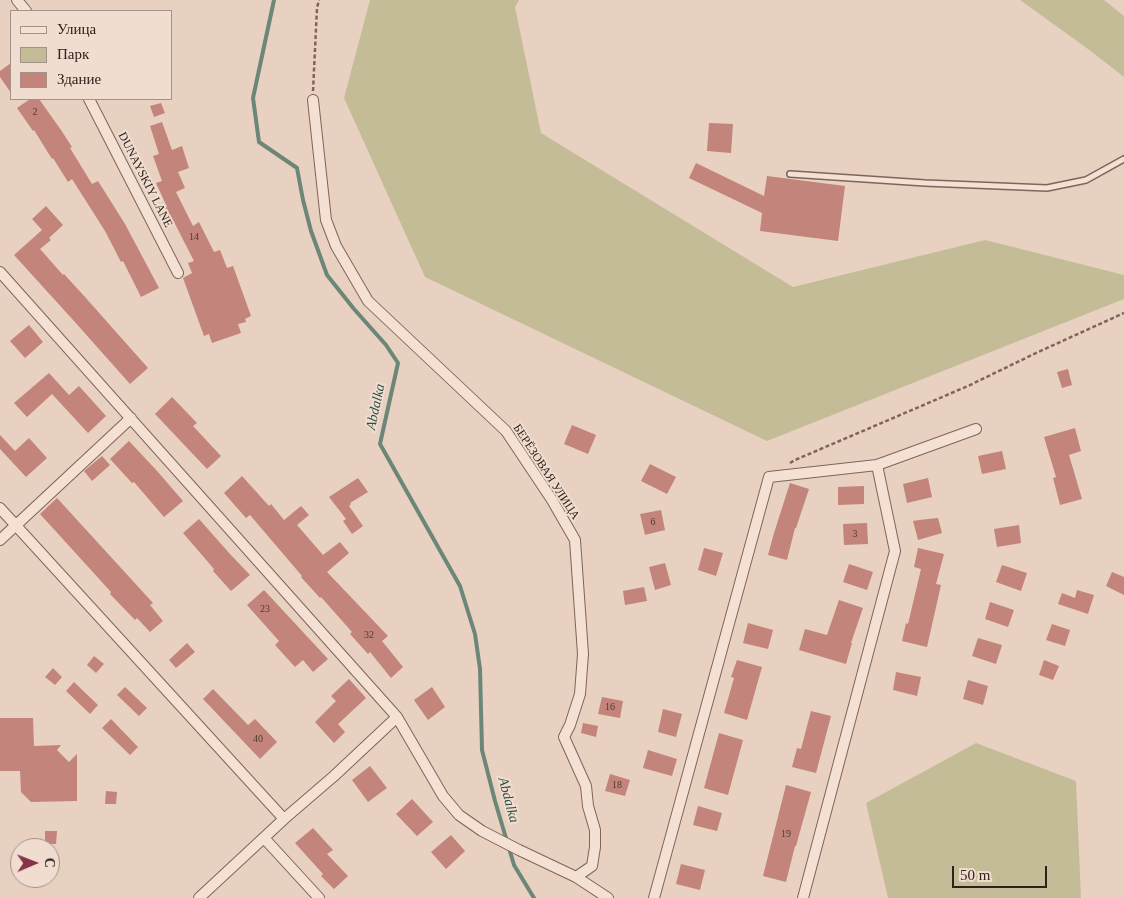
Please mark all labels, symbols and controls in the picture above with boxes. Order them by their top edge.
legend [10,10,172,100]
text: Улица [57,21,96,37]
text: Парк [57,46,89,62]
text: Здание [57,71,101,87]
house number: 2 [32,106,38,118]
street label: DUNAYSKIY LANE [115,130,175,230]
house number: 14 [189,231,199,243]
water label: Abdalka [363,382,389,432]
street label: БЕРЁЗОВАЯ УЛИЦА [510,421,582,523]
house number: 6 [650,516,656,528]
house number: 3 [852,528,858,540]
house number: 23 [260,603,270,615]
house number: 32 [364,629,374,641]
house number: 16 [605,701,615,713]
house number: 40 [253,733,263,745]
water label: Abdalka [494,775,522,825]
house number: 18 [612,779,622,791]
house number: 19 [781,828,791,840]
north arrow [10,838,60,888]
scale bar [954,856,1049,888]
text: С [42,858,57,868]
text: 50 m [960,867,990,883]

